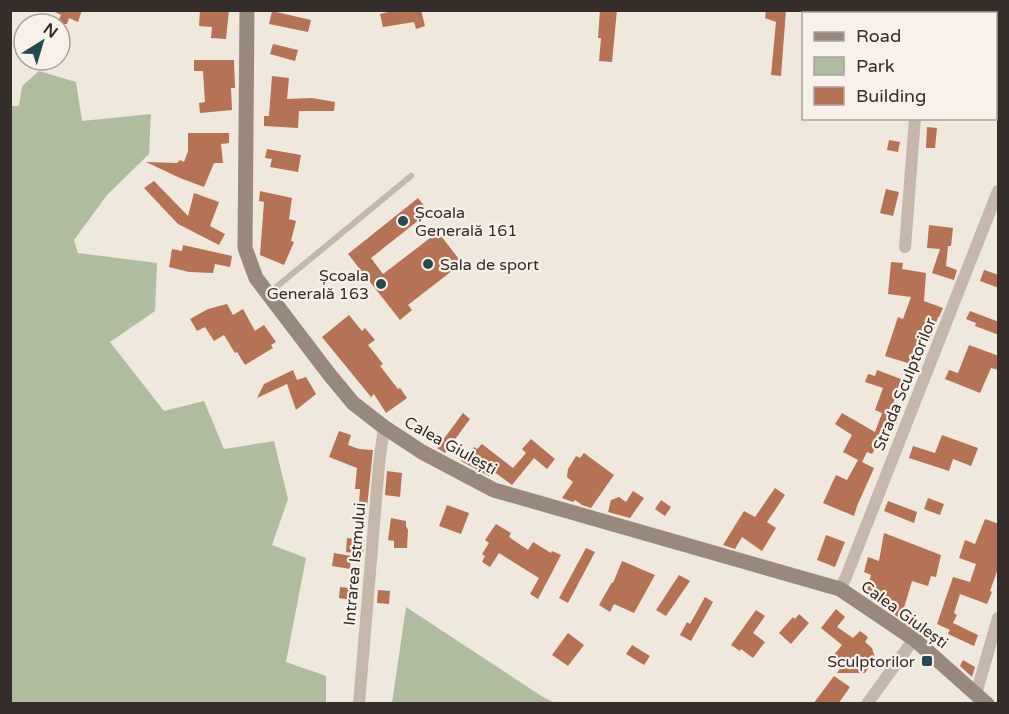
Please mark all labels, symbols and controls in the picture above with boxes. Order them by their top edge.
north arrow [12,12,72,72]
legend [802,12,997,120]
text: N [39,19,62,43]
text: Road [856,25,901,47]
text: Park [856,55,895,77]
text: Building [856,85,926,107]
place label: Școala Generală 161 [415,203,517,241]
marker: Școala Generală 161 [396,214,410,228]
place label: Sala de sport [440,255,539,275]
marker: Sala de sport [421,257,435,271]
place label: Școala Generală 163 [267,266,369,304]
marker: Școala Generală 163 [374,277,388,291]
street label: Strada Sculptorilor [869,314,941,454]
street label: Calea Giulești [401,412,500,480]
street label: Intrarea Istmului [340,502,370,626]
street label: Calea Giulești [857,576,952,653]
place label: Sculptorilor [827,652,916,672]
marker: Sculptorilor [920,654,934,668]

